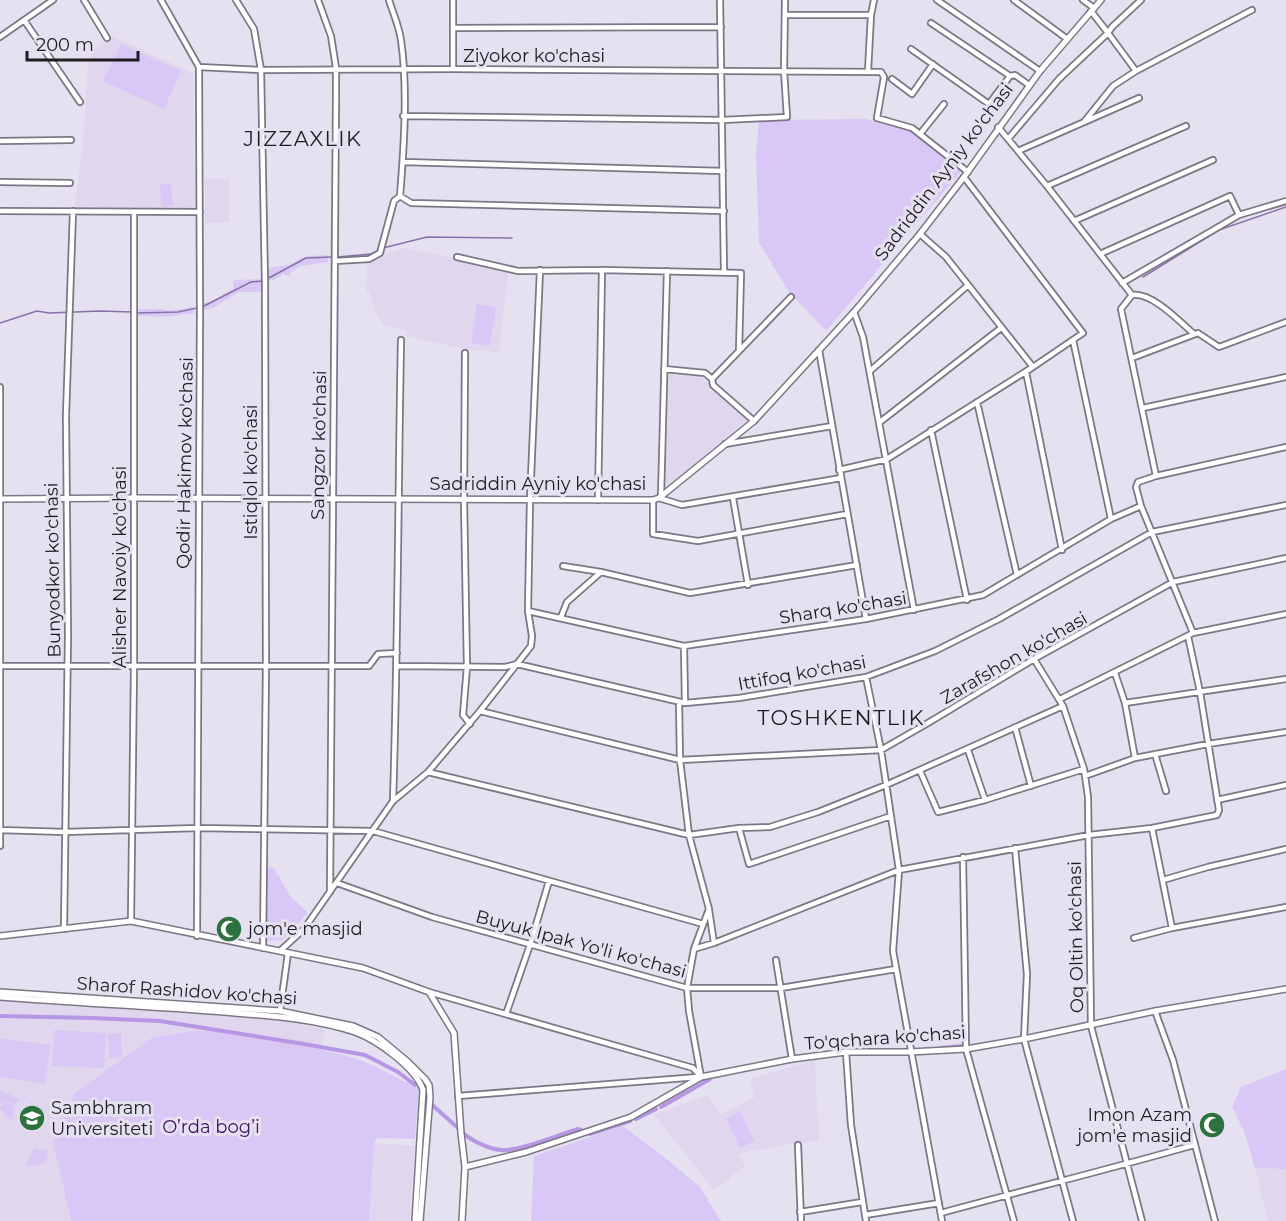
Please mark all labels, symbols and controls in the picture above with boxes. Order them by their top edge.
scale bar [27,24,138,62]
text: 200 m [36,34,94,56]
street label: Ziyokor ko'chasi [463,45,605,67]
street label: Sadriddin Ayniy ko'chasi [870,79,1018,265]
district label: JIZZAXLIK [242,126,363,151]
street label: Qodir Hakimov ko'chasi [172,357,198,569]
street label: Sangzor ko'chasi [307,370,331,520]
street label: Istiqlol ko'chasi [240,404,262,540]
street label: Alisher Navoiy ko'chasi [109,466,131,668]
street label: Sadriddin Ayniy ko'chasi [430,473,646,495]
street label: Bunyodkor ko'chasi [40,482,66,658]
street label: Sharq ko'chasi [778,587,908,629]
street label: Zarafshon ko'chasi [937,607,1091,709]
street label: Ittifoq ko'chasi [736,651,868,695]
district label: TOSHKENTLIK [757,705,925,730]
street label: Oq Oltin ko'chasi [1064,861,1088,1013]
street label: Buyuk Ipak Yo'li ko'chasi [473,905,689,983]
mosque icon: jom'e masjid [214,914,244,944]
place label: jom'e masjid [246,918,363,940]
street label: Sharof Rashidov ko'chasi [76,972,298,1010]
street label: To'qchara ko'chasi [804,1021,966,1055]
place label: Sambhram Universiteti [51,1097,153,1140]
school or university icon: Sambhram Universiteti [17,1103,47,1133]
place label: Imon Azam jom'e masjid [1075,1104,1192,1147]
mosque icon: Imon Azam jom'e masjid [1197,1110,1227,1140]
park label: O’rda bog’i [162,1116,260,1138]

